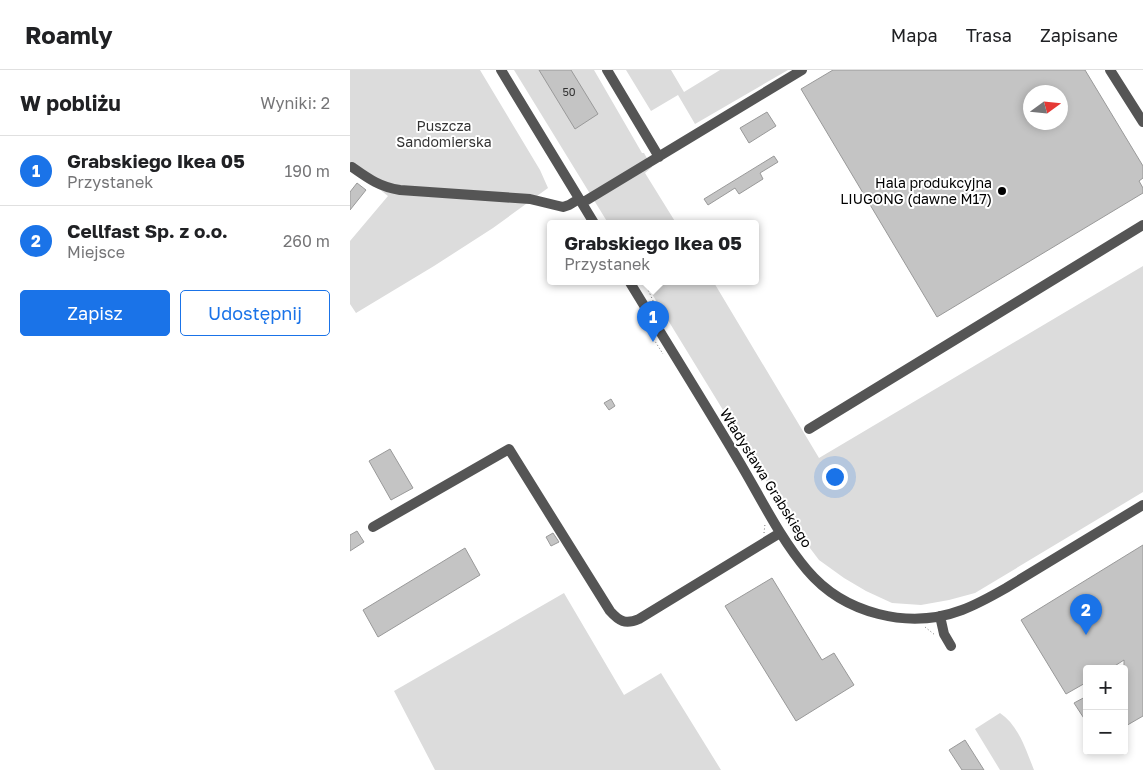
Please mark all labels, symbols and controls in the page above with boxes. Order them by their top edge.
text: Roamly [25,20,113,49]
text: Mapa [891,24,938,46]
text: Trasa [966,24,1012,46]
text: Zapisane [1040,24,1118,46]
house number: 50 [562,85,576,98]
north arrow [1023,85,1068,130]
text: W pobliżu [20,90,121,116]
text: Wyniki: 2 [260,93,330,113]
park label: Puszcza Sandomierska [396,117,492,150]
text: Grabskiego Ikea 05 [67,149,245,172]
text: 1 [32,161,40,181]
text: 190 m [284,161,330,181]
text: Przystanek [67,172,153,192]
place label: Hala produkcyjna LIUGONG (dawne M17) [840,174,992,207]
marker: Hala produkcyjna LIUGONG (dawne M17) [996,185,1008,197]
text: Cellfast Sp. z o.o. [67,219,228,242]
popup [547,220,759,285]
text: 2 [31,231,41,251]
text: 260 m [283,231,330,251]
text: Grabskiego Ikea 05 [564,231,742,254]
text: Miejsce [67,242,125,262]
text: Przystanek [564,254,650,274]
button: Zapisz [20,290,170,336]
button: Udostępnij [180,290,330,336]
pin: 1 [637,301,669,342]
street label: Władysława Grabskiego [717,405,816,550]
your location [822,464,848,490]
pin: 2 [1070,594,1102,635]
map controls [1083,665,1128,755]
button: + [1083,665,1128,710]
button: − [1083,710,1128,755]

